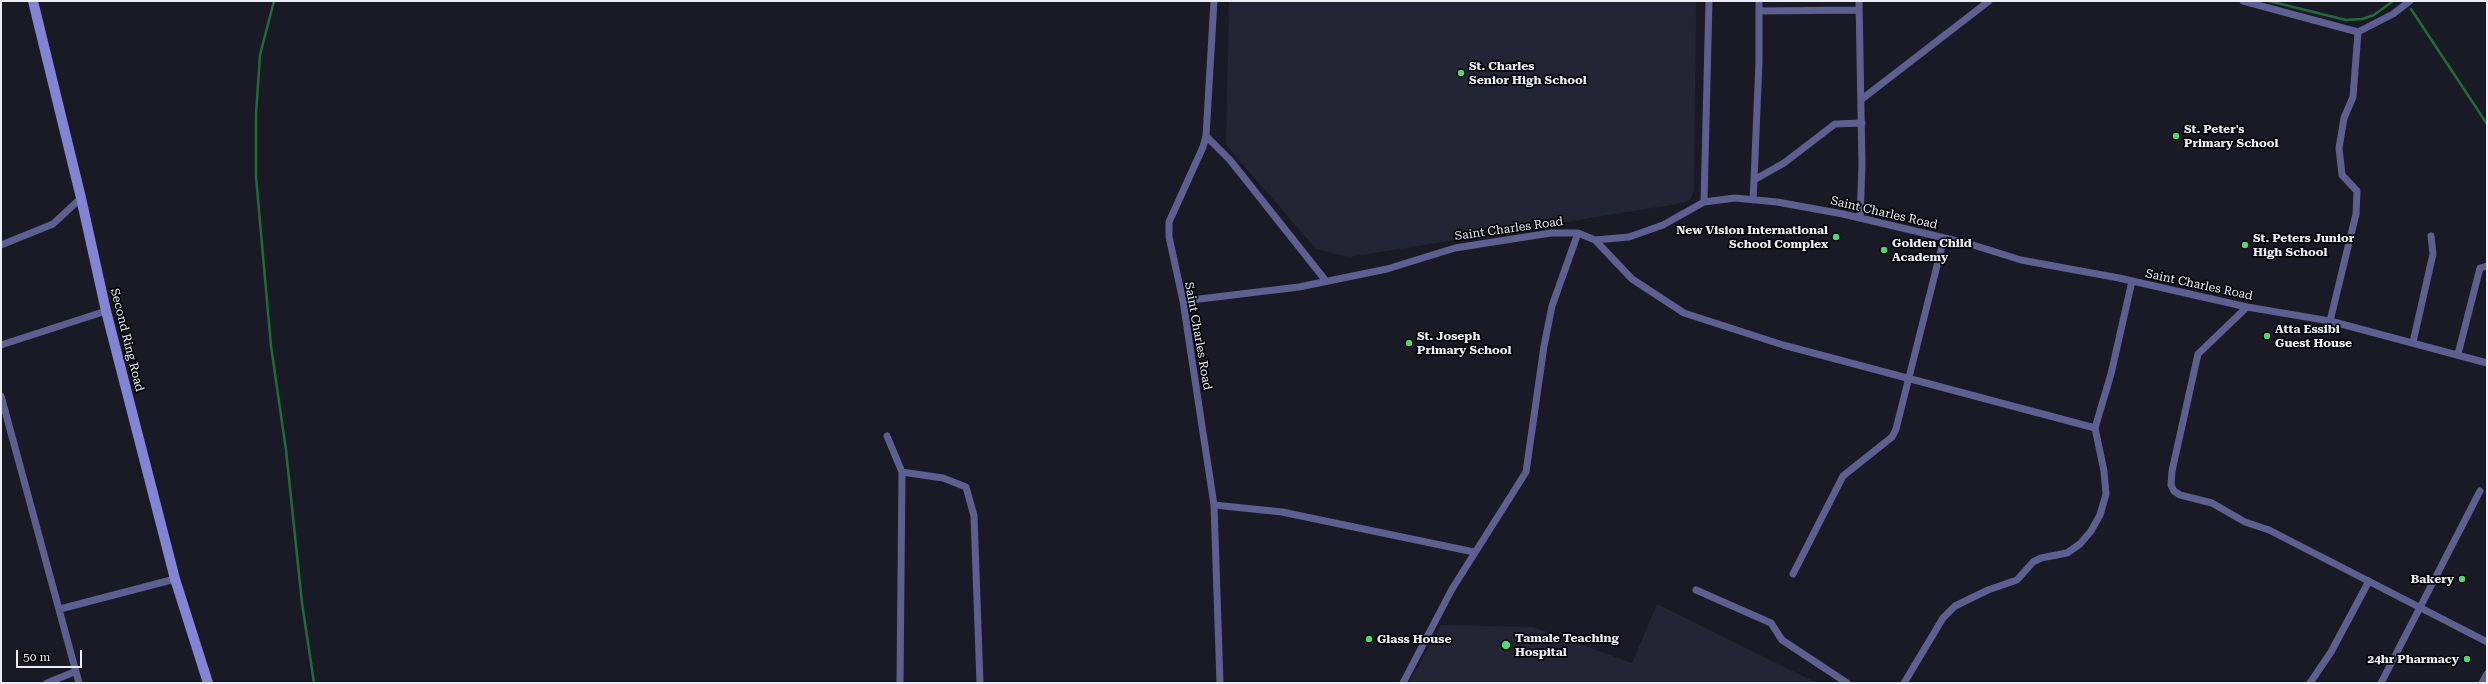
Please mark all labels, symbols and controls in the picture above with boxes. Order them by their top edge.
place label: St. Charles Senior High School [1469,59,1587,87]
marker: St. Charles Senior High School [1456,68,1466,78]
place label: St. Peter's Primary School [2184,122,2279,150]
marker: St. Peter's Primary School [2171,131,2181,141]
street label: Saint Charles Road [1829,194,1939,232]
street label: Saint Charles Road [1454,214,1564,244]
place label: New Vision International School Complex [1676,223,1828,251]
place label: St. Peters Junior High School [2253,231,2354,259]
marker: New Vision International School Complex [1831,232,1841,242]
place label: Golden Child Academy [1892,236,1972,264]
marker: St. Peters Junior High School [2240,240,2250,250]
marker: Golden Child Academy [1879,245,1889,255]
street label: Saint Charles Road [2144,267,2254,303]
street label: Saint Charles Road [1181,281,1215,391]
street label: Second Ring Road [107,287,147,393]
place label: Atta Essibi Guest House [2275,322,2352,350]
place label: St. Joseph Primary School [1417,329,1512,357]
marker: Atta Essibi Guest House [2262,331,2272,341]
marker: St. Joseph Primary School [1404,338,1414,348]
place label: Bakery [2411,572,2454,586]
marker: Bakery [2457,574,2467,584]
place label: Tamale Teaching Hospital [1515,631,1619,659]
place label: Glass House [1377,632,1452,646]
marker: Glass House [1364,634,1374,644]
marker: Tamale Teaching Hospital [1500,639,1512,651]
scale bar [18,642,84,668]
text: 50 m [23,650,50,664]
place label: 24hr Pharmacy [2367,652,2459,666]
marker: 24hr Pharmacy [2462,654,2472,664]

